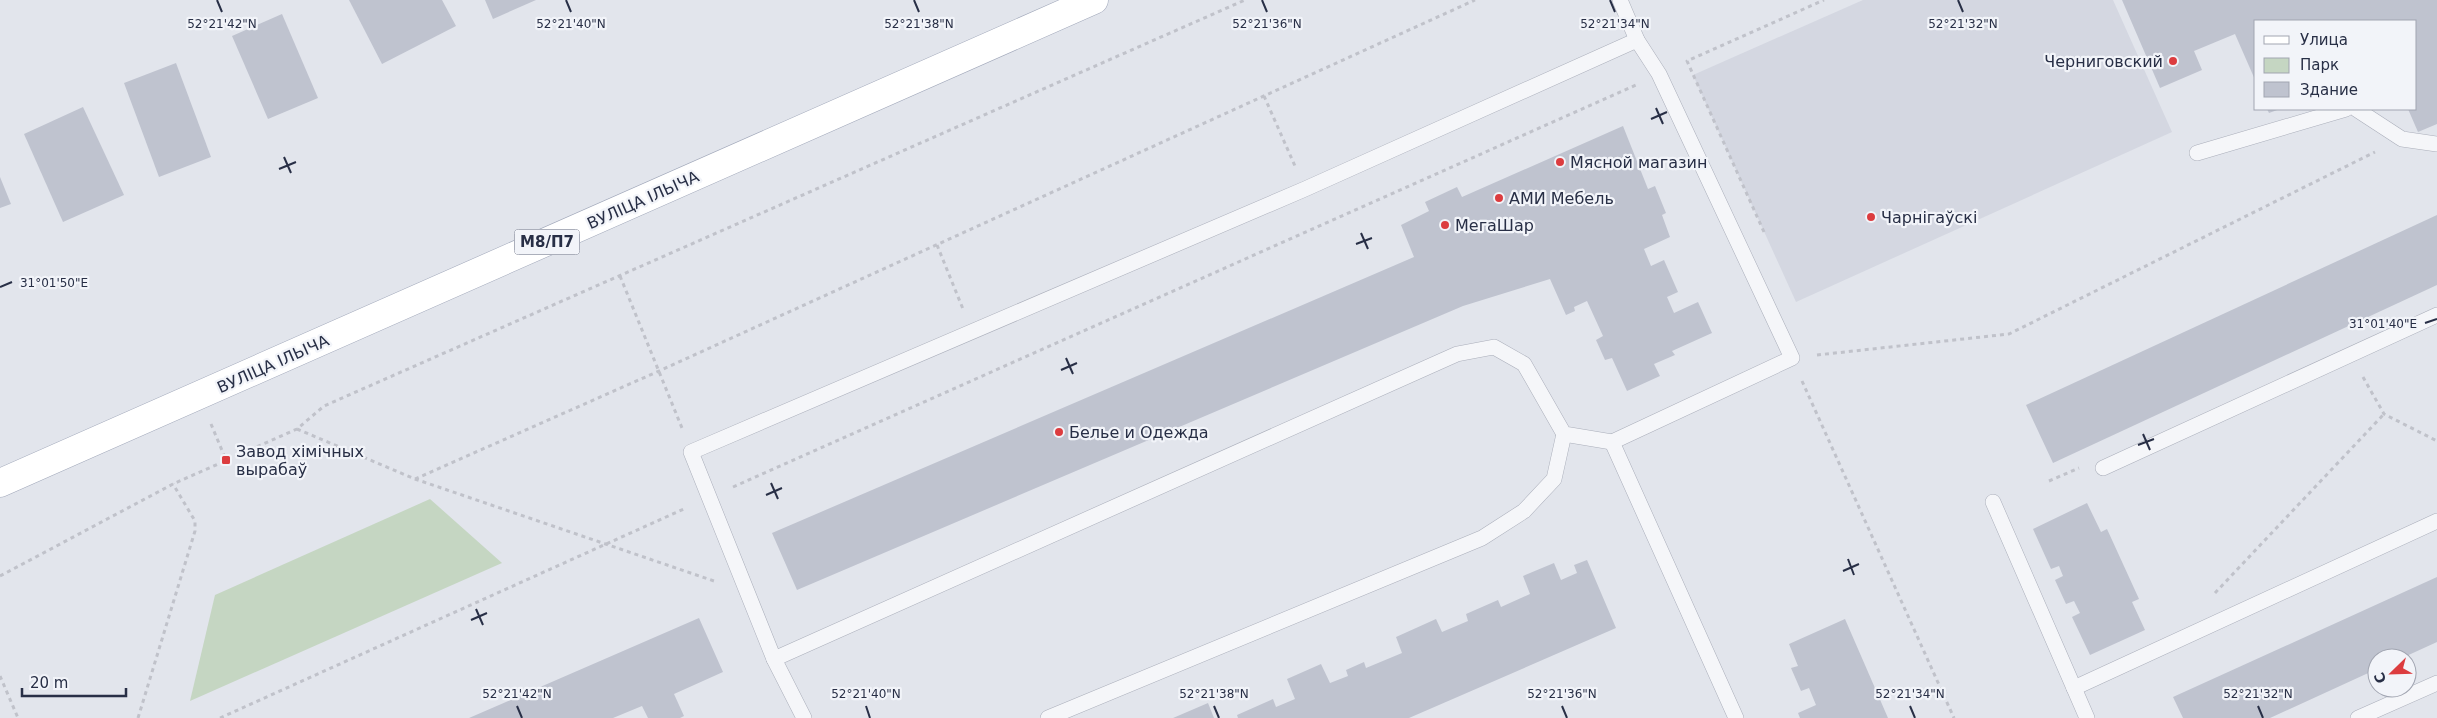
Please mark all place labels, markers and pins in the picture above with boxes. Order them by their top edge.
place label: Черниговский [2044,52,2163,71]
marker: Черниговский [2167,55,2179,67]
place label: Мясной магазин [1570,153,1707,172]
marker: Мясной магазин [1554,156,1566,168]
place label: АМИ Мебель [1509,189,1614,208]
marker: АМИ Мебель [1493,192,1505,204]
place label: Чарнігаўскі [1881,208,1977,227]
marker: Чарнігаўскі [1865,211,1877,223]
place label: МегаШар [1455,216,1534,235]
marker: МегаШар [1439,219,1451,231]
place label: Белье и Одежда [1069,423,1209,442]
marker: Белье и Одежда [1053,426,1065,438]
place label: Завод хімічных вырабаў [236,442,364,479]
marker: Завод хімічных вырабаў [220,454,232,466]

